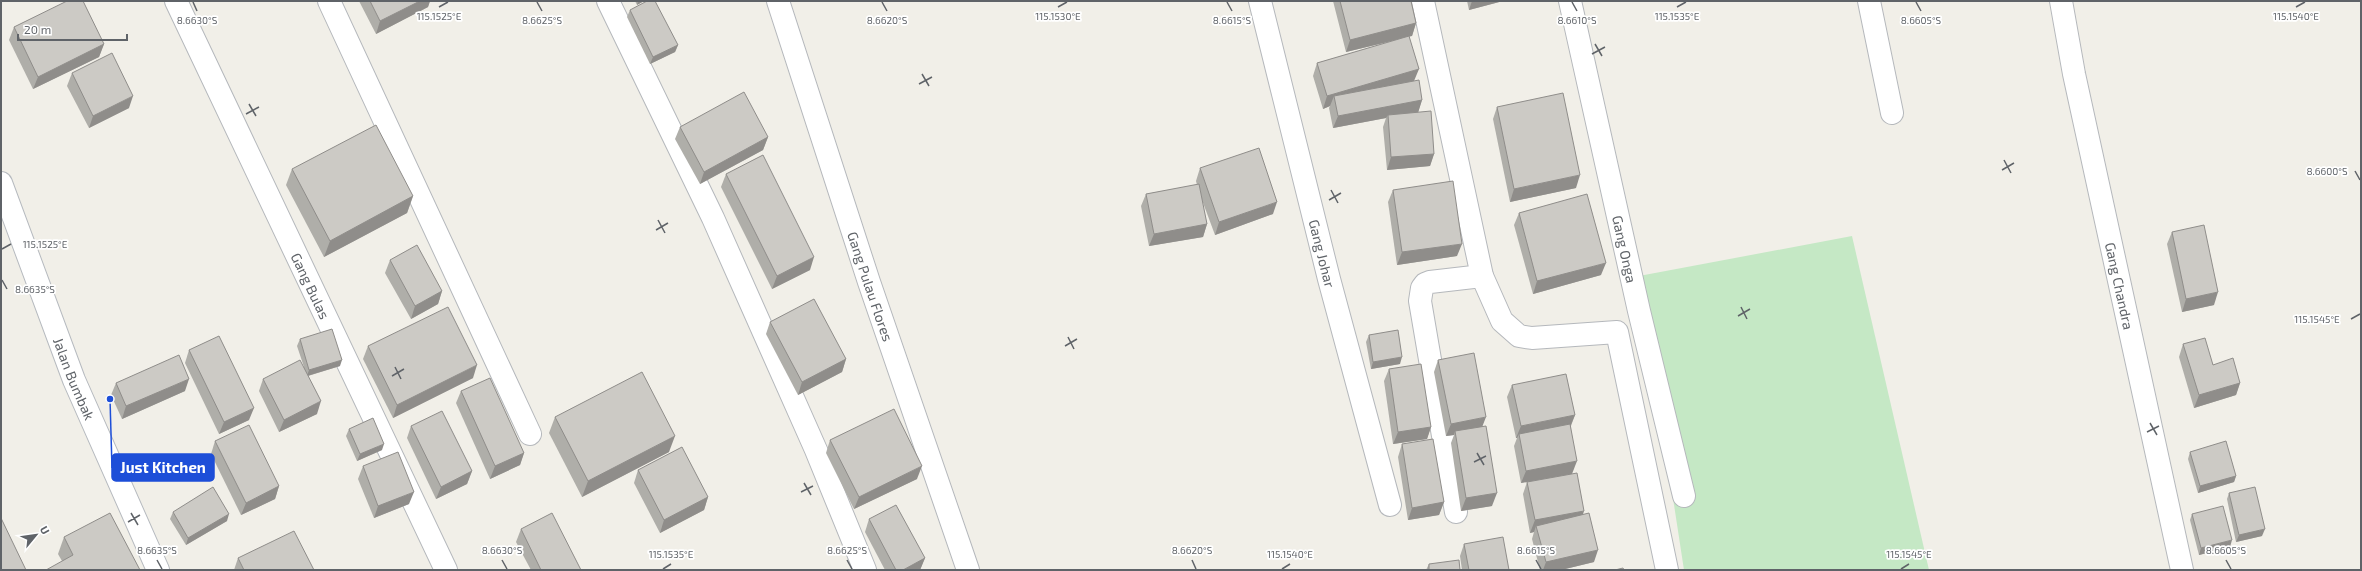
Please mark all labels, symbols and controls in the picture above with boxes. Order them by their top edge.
text: 115.1525°E [417,10,462,22]
text: 115.1530°E [1035,10,1081,22]
text: 115.1535°E [1655,10,1700,22]
text: 115.1540°E [2273,10,2319,22]
text: 8.6630°S [177,14,218,26]
text: 8.6625°S [522,14,562,26]
text: 8.6620°S [867,14,908,26]
text: 8.6615°S [1213,14,1252,26]
text: 8.6610°S [1557,14,1597,26]
text: 8.6605°S [1901,14,1942,26]
scale bar [18,16,127,42]
text: 20 m [24,22,51,36]
text: 8.6600°S [2306,165,2348,177]
street label: Gang Onga [1609,214,1641,284]
street label: Gang Johar [1306,218,1339,290]
street label: Gang Pulau Flores [845,229,897,343]
text: 115.1525°E [23,238,68,250]
street label: Gang Chandra [2102,241,2138,331]
street label: Gang Bulas [288,250,334,321]
text: 8.6635°S [15,283,55,295]
text: 115.1545°E [2294,313,2340,325]
street label: Jalan Bumbak [50,335,99,422]
callout: Just Kitchen [112,454,214,481]
text: Just Kitchen [120,458,206,476]
north arrow [16,515,56,555]
text: U [38,523,53,536]
text: 8.6635°S [137,544,177,556]
text: 8.6630°S [482,544,523,556]
text: 8.6625°S [827,544,867,556]
text: 8.6620°S [1172,544,1213,556]
text: 8.6615°S [1517,544,1556,556]
text: 8.6605°S [2206,544,2247,556]
text: 115.1535°E [649,548,694,560]
text: 115.1540°E [1267,548,1313,560]
text: 115.1545°E [1886,548,1932,560]

